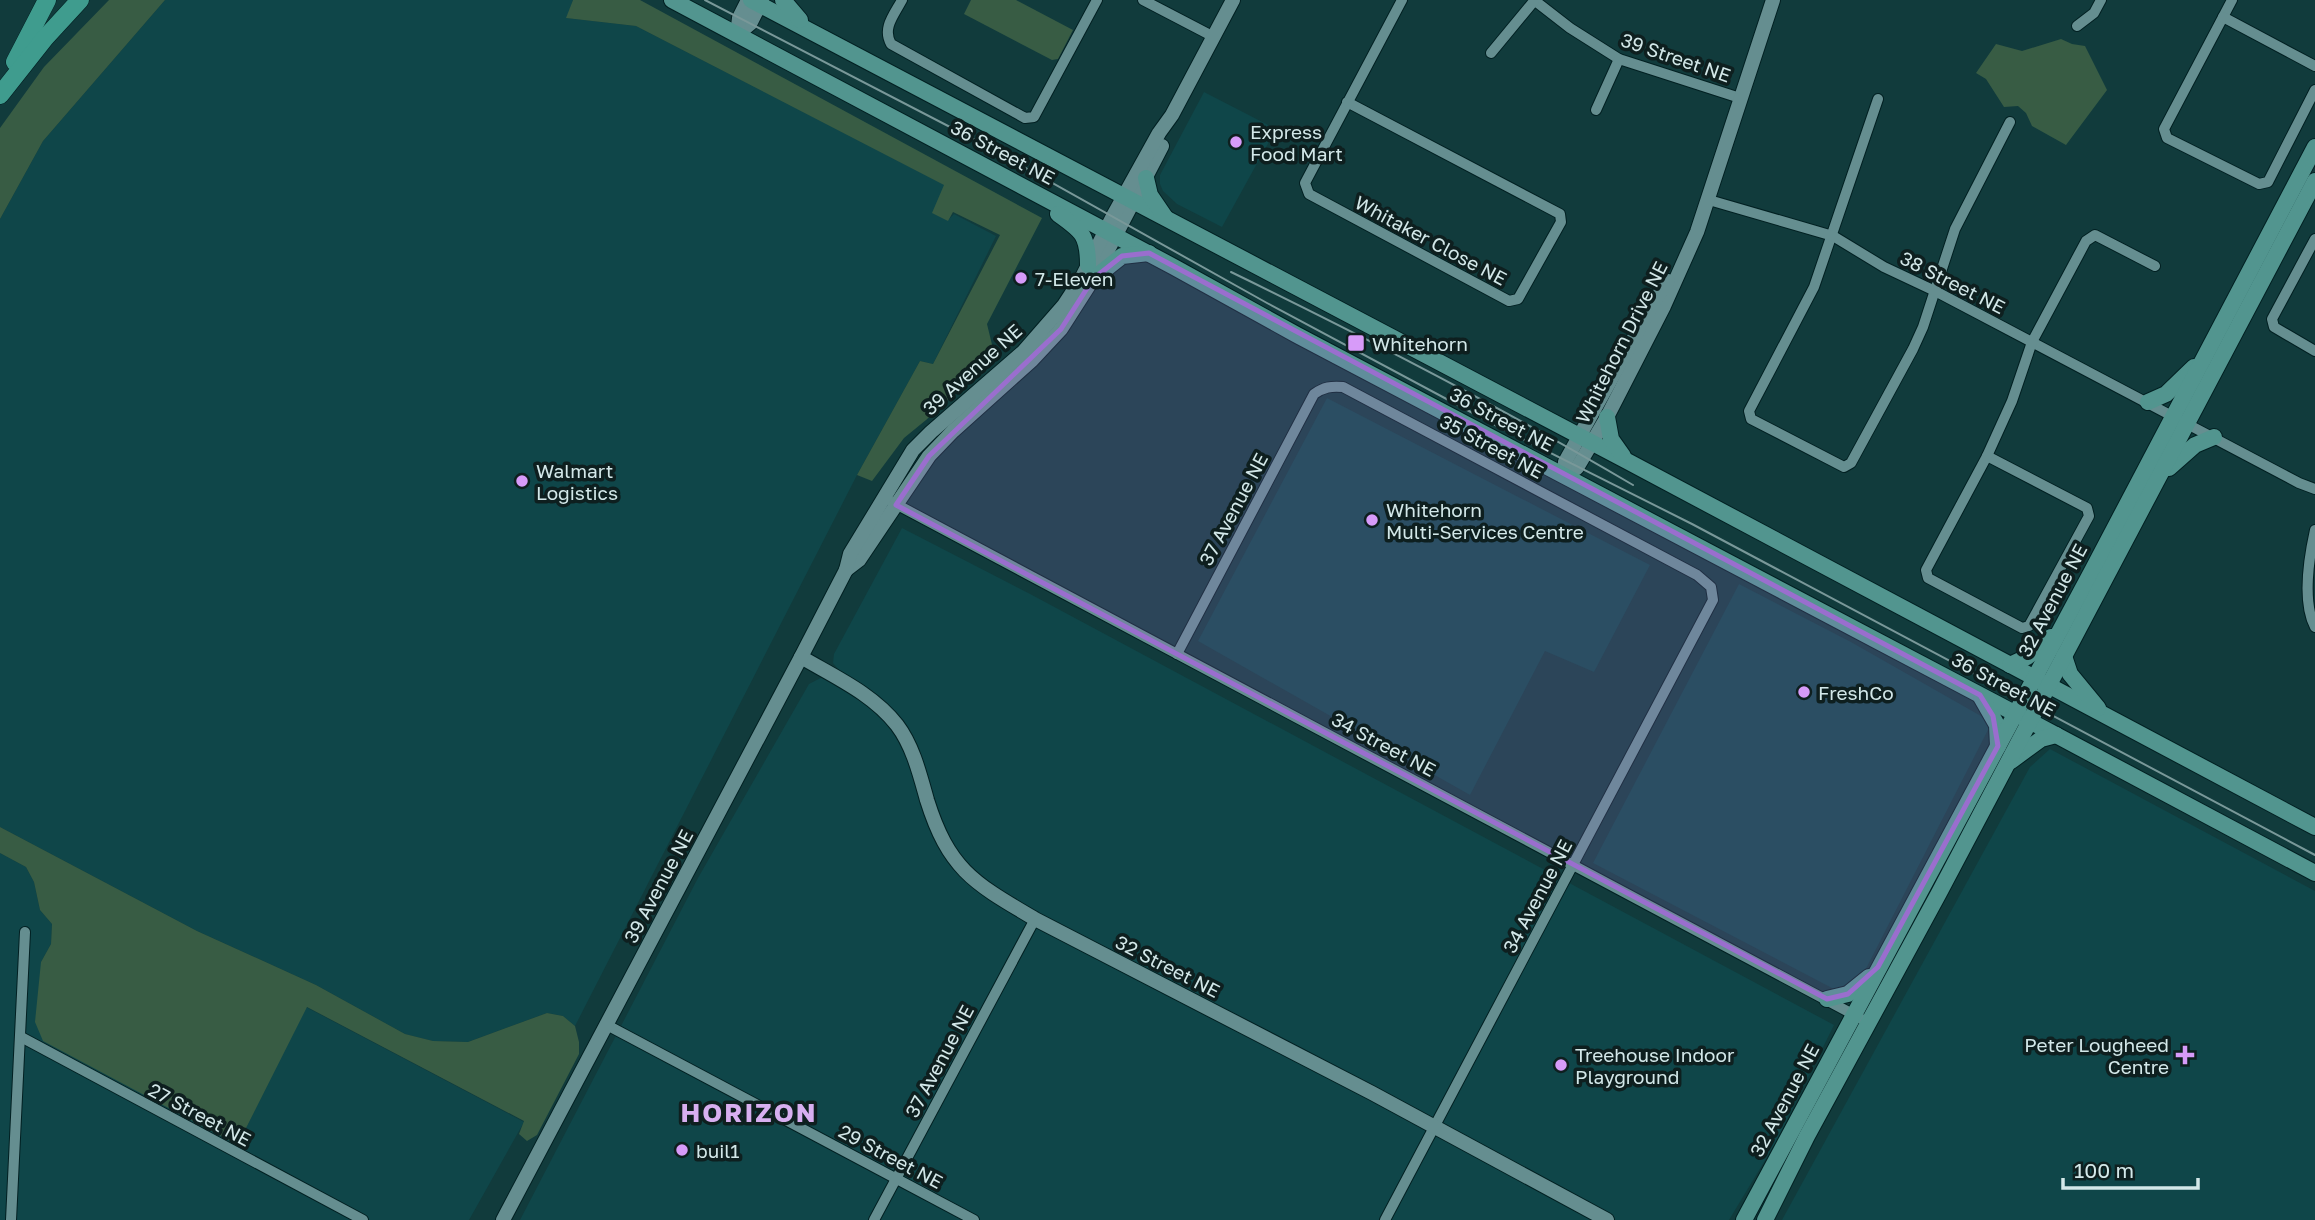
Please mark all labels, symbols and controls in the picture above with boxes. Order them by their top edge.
street label: 39 Street NE [1618,28,1734,86]
street label: 36 Street NE [947,115,1059,189]
place label: Express Food Mart [1250,120,1343,165]
marker: Express Food Mart [1228,134,1244,150]
street label: Whitaker Close NE [1351,190,1511,290]
street label: 38 Street NE [1897,246,2009,318]
street label: Whitehorn Drive NE [1570,257,1672,427]
place label: 7-Eleven [1035,267,1113,290]
marker: 7-Eleven [1013,270,1029,286]
street label: 39 Avenue NE [918,319,1026,419]
place label: Whitehorn [1372,332,1468,355]
marker: Whitehorn [1346,333,1366,353]
street label: 36 Street NE [1446,382,1558,456]
street label: 35 Street NE [1436,409,1548,483]
street label: 37 Avenue NE [1194,449,1272,569]
place label: Walmart Logistics [536,459,618,504]
marker: Walmart Logistics [514,473,530,489]
place label: Whitehorn Multi-Services Centre [1386,498,1584,543]
marker: Whitehorn Multi-Services Centre [1364,512,1380,528]
street label: 32 Avenue NE [2013,540,2091,660]
street label: 36 Street NE [1948,647,2060,721]
place label: FreshCo [1818,681,1894,704]
marker: FreshCo [1796,684,1812,700]
street label: 34 Street NE [1328,707,1440,781]
street label: 39 Avenue NE [618,825,698,947]
street label: 34 Avenue NE [1497,835,1577,957]
street label: 32 Street NE [1112,930,1224,1002]
street label: 37 Avenue NE [900,1001,978,1121]
place label: Peter Lougheed Centre [2024,1033,2169,1078]
street label: 32 Avenue NE [1745,1040,1823,1160]
place label: Treehouse Indoor Playground [1575,1043,1735,1088]
marker: Peter Lougheed Centre [2175,1045,2195,1065]
marker: Treehouse Indoor Playground [1553,1057,1569,1073]
street label: 27 Street NE [145,1077,255,1151]
district label: HORIZON [681,1097,817,1128]
street label: 29 Street NE [835,1119,947,1193]
place label: buil1 [696,1139,740,1162]
marker: buil1 [674,1142,690,1158]
scale bar [2063,1146,2198,1190]
text: 100 m [2074,1157,2134,1183]

